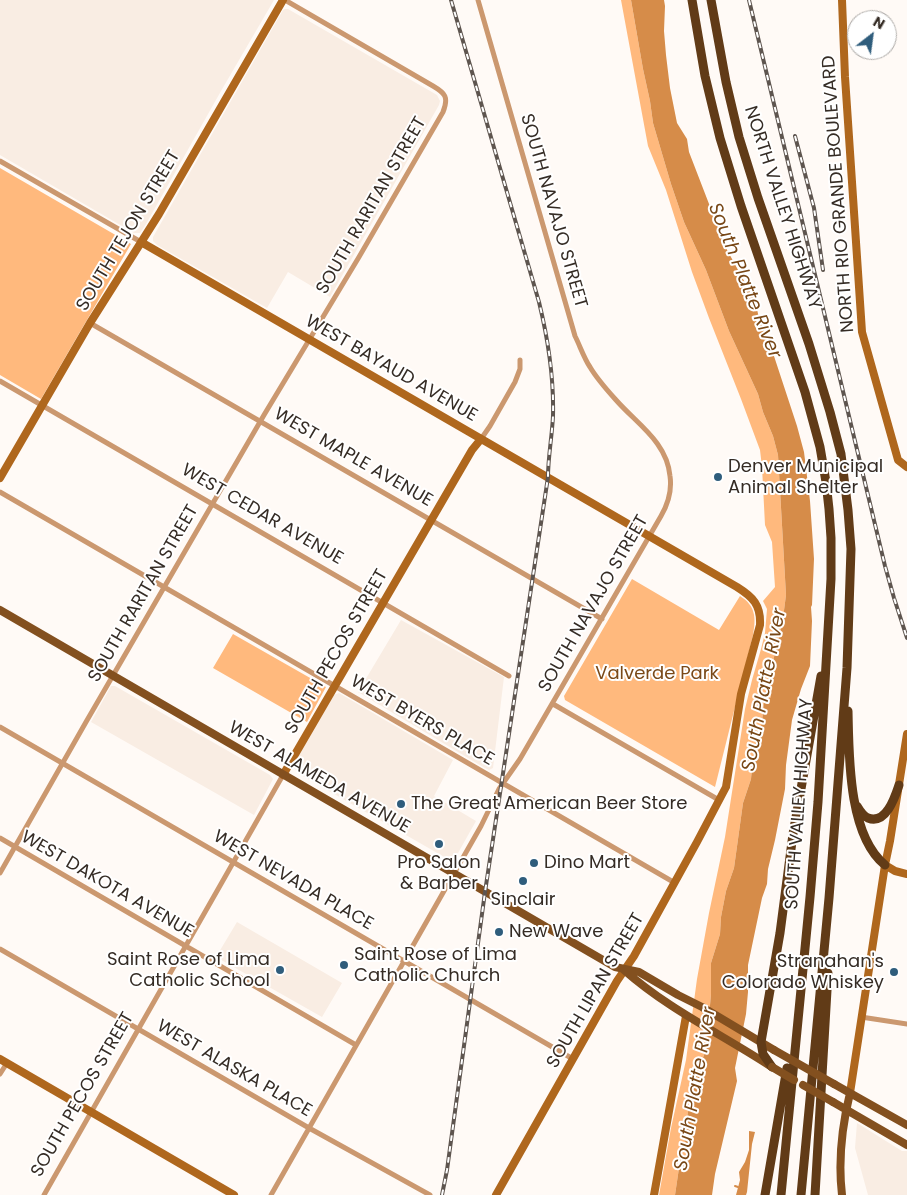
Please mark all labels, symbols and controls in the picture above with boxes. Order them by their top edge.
north arrow [847,10,897,60]
text: N [869,12,889,34]
street label: NORTH RIO GRANDE BOULEVARD [819,55,859,333]
street label: NORTH VALLEY HIGHWAY [739,104,825,312]
street label: SOUTH NAVAJO STREET [515,111,591,311]
street label: SOUTH RARITAN STREET [312,114,432,298]
street label: SOUTH TEJON STREET [73,147,185,315]
water label: South Platte River [702,200,786,362]
street label: WEST BAYAUD AVENUE [301,311,481,427]
street label: WEST MAPLE AVENUE [270,404,436,512]
place label: Denver Municipal Animal Shelter [728,456,883,498]
street label: WEST CEDAR AVENUE [177,460,347,570]
marker: Denver Municipal Animal Shelter [712,471,724,483]
street label: SOUTH RARITAN STREET [84,502,204,686]
street label: SOUTH NAVAJO STREET [534,512,654,696]
street label: SOUTH PECOS STREET [281,566,393,738]
water label: South Platte River [738,607,792,773]
park label: Valverde Park [595,663,719,685]
street label: WEST BYERS PLACE [346,671,498,771]
street label: SOUTH VALLEY HIGHWAY [782,698,818,910]
street label: WEST ALAMEDA AVENUE [224,717,414,839]
place label: The Great American Beer Store [411,793,687,815]
marker: The Great American Beer Store [395,798,407,810]
street label: WEST NEVADA PLACE [209,826,377,936]
street label: WEST DAKOTA AVENUE [17,827,197,943]
marker: Pro Salon & Barber [433,838,445,850]
place label: Pro Salon & Barber [397,852,481,894]
place label: Dino Mart [544,852,630,874]
marker: Dino Mart [528,857,540,869]
marker: Sinclair [517,875,529,887]
place label: Sinclair [490,889,556,911]
street label: SOUTH LIPAN STREET [543,910,649,1072]
place label: New Wave [509,921,603,943]
marker: New Wave [493,926,505,938]
place label: Saint Rose of Lima Catholic Church [354,944,517,986]
place label: Saint Rose of Lima Catholic School [107,949,270,992]
place label: Stranahan's Colorado Whiskey [722,951,884,994]
marker: Saint Rose of Lima Catholic Church [338,959,350,971]
marker: Saint Rose of Lima Catholic School [274,964,286,976]
marker: Stranahan's Colorado Whiskey [888,966,900,978]
water label: South Platte River [670,1005,722,1173]
street label: SOUTH PECOS STREET [27,1009,139,1181]
street label: WEST ALASKA PLACE [153,1016,315,1122]

